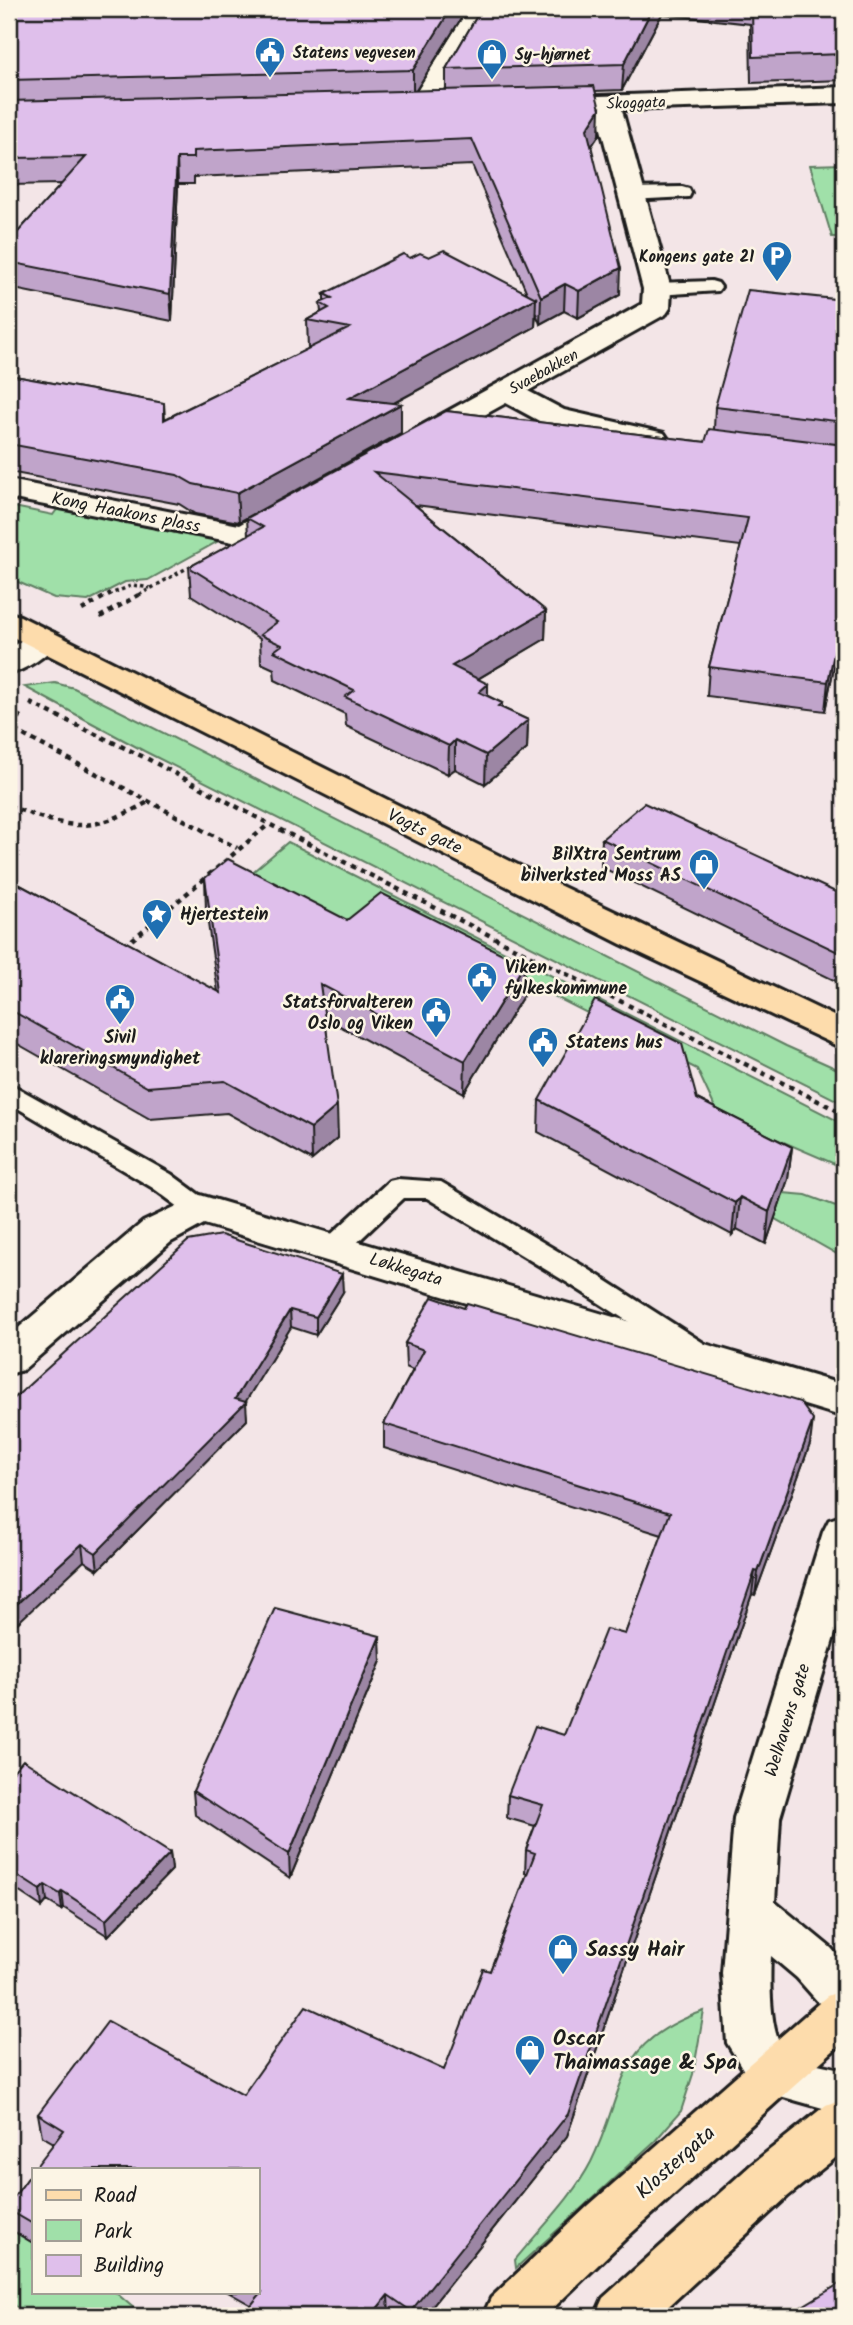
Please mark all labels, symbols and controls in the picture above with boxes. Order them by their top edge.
public building icon: Statens vegvesen [253,35,287,79]
shop icon: Sy-hjørnet [475,37,509,81]
place label: Statens vegvesen [293,41,416,66]
place label: Sy-hjørnet [515,43,592,68]
street label: Skoggata [606,90,666,117]
parking icon: Kongens gate 21 [760,239,794,283]
place label: Kongens gate 21 [639,245,754,270]
street label: Svaebakken [504,343,583,402]
street label: Kong Haakons plass [49,485,203,542]
street label: Vogts gate [382,802,467,863]
place label: BilXtra Sentrum bilverksted Moss AS [521,841,681,891]
shop icon: BilXtra Sentrum bilverksted Moss AS [687,847,721,891]
place icon: Hjertestein [140,897,174,941]
place label: Hjertestein [180,901,269,930]
place label: Viken fylkeskommune [505,954,627,1004]
public building icon: Viken fylkeskommune [465,960,499,1004]
public building icon: Sivil klareringsmyndighet [103,982,137,1026]
place label: Statsforvalteren Oslo og Viken [283,989,413,1039]
public building icon: Statsforvalteren Oslo og Viken [419,995,453,1039]
place label: Sivil klareringsmyndighet [40,1024,201,1074]
public building icon: Statens hus [526,1025,560,1069]
place label: Statens hus [566,1029,663,1058]
street label: Løkkegata [365,1246,446,1295]
street label: Welhavens gate [757,1660,819,1781]
shop icon: Sassy Hair [546,1932,580,1976]
place label: Sassy Hair [586,1934,686,1967]
place label: Oscar Thaimassage & Spa [553,2023,738,2080]
shop icon: Oscar Thaimassage & Spa [513,2033,547,2077]
street label: Klostergata [628,2118,724,2208]
legend [32,2168,259,2294]
text: Road [94,2180,137,2213]
text: Park [94,2216,132,2249]
text: Building [94,2250,164,2283]

